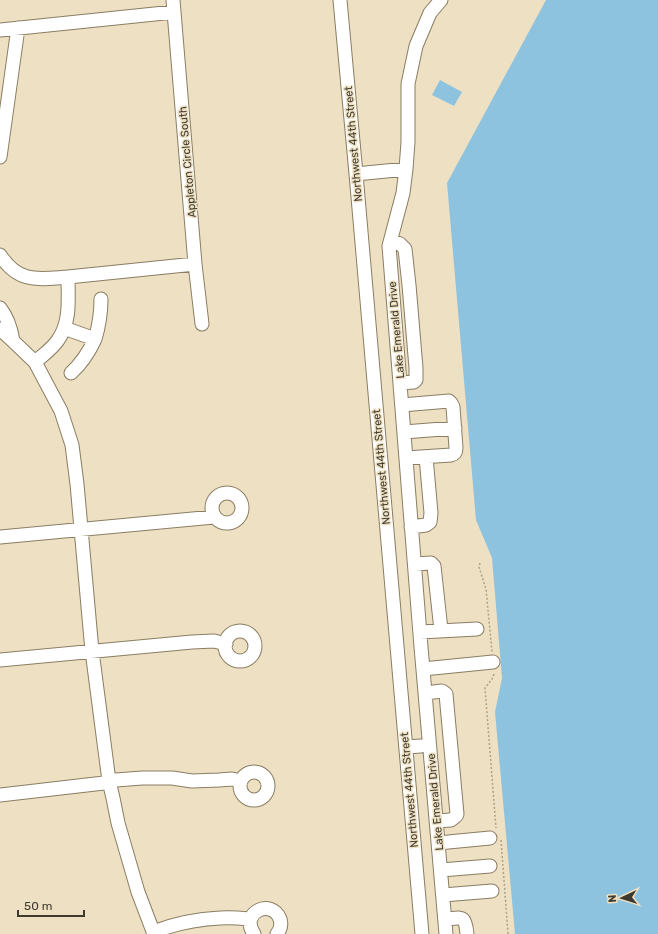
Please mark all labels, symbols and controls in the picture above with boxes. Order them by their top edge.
street label: Northwest 44th Street [342,85,365,202]
street label: Appleton Circle South [176,106,199,218]
street label: Lake Emerald Drive [386,281,407,379]
street label: Northwest 44th Street [370,408,393,525]
street label: Northwest 44th Street [398,731,421,848]
street label: Lake Emerald Drive [425,753,446,851]
north arrow [602,878,642,918]
scale bar [18,892,84,918]
text: N [606,894,619,903]
text: 50 m [24,899,52,913]

